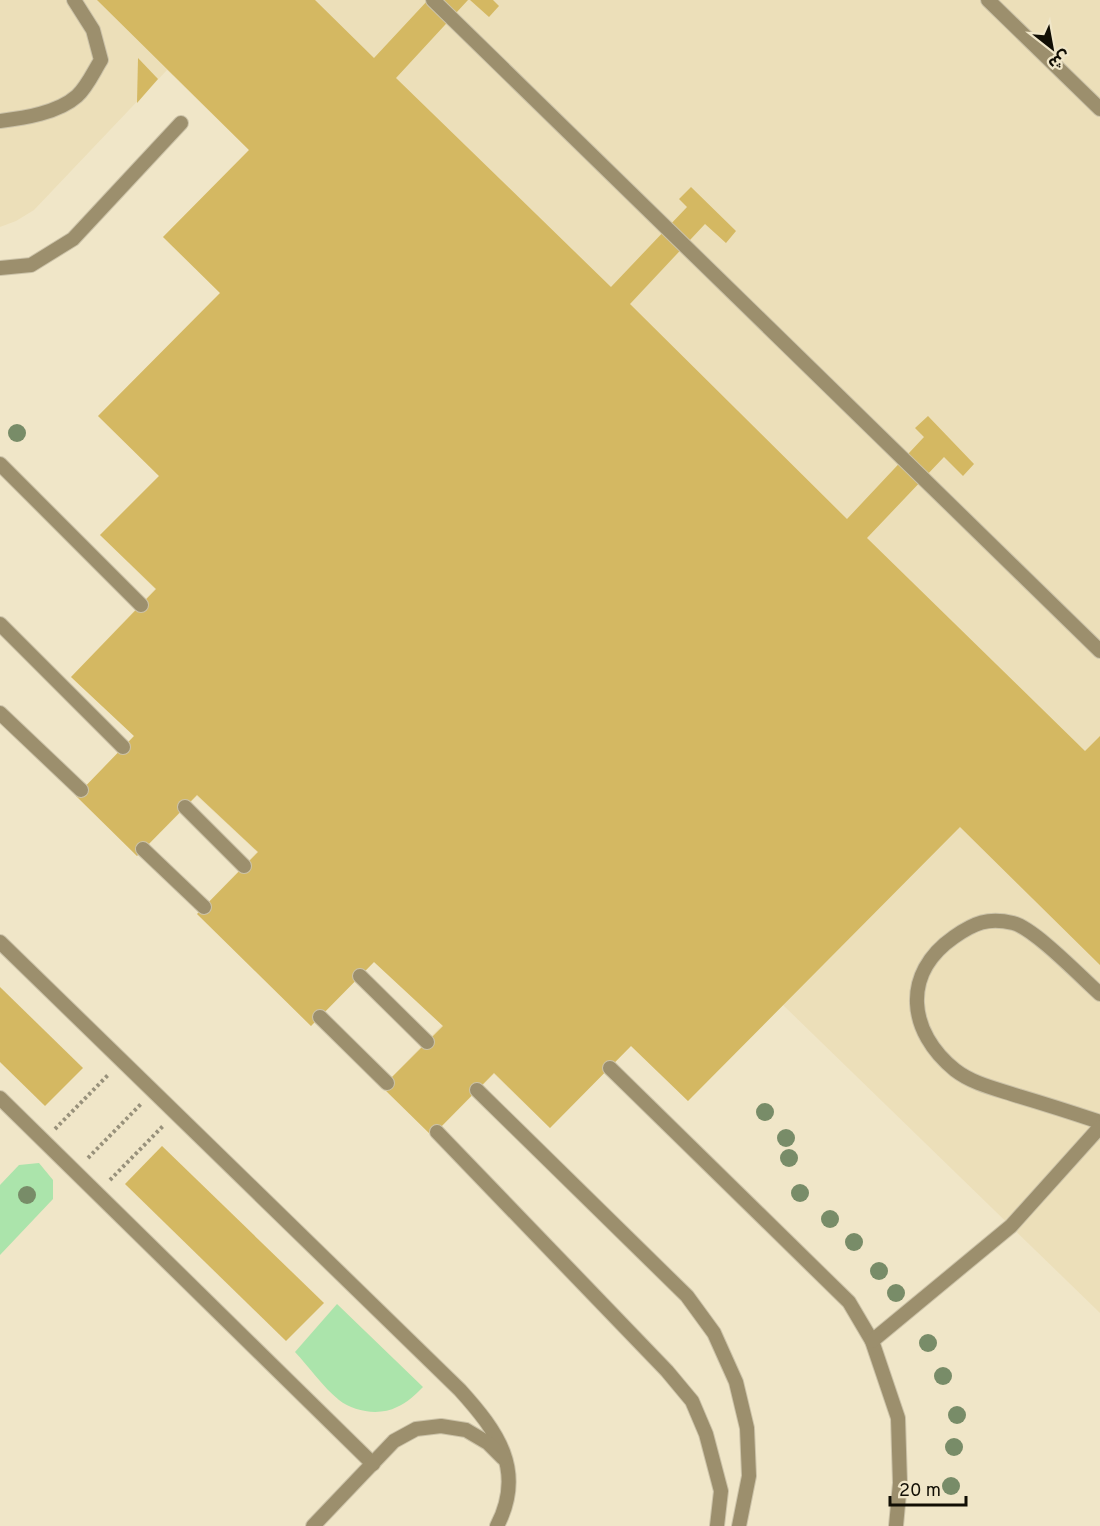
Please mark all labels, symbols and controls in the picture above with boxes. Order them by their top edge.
north arrow [1022,18,1082,78]
text: ش [1044,45,1073,73]
scale bar [890,1469,966,1507]
text: 20 m [899,1480,941,1503]

